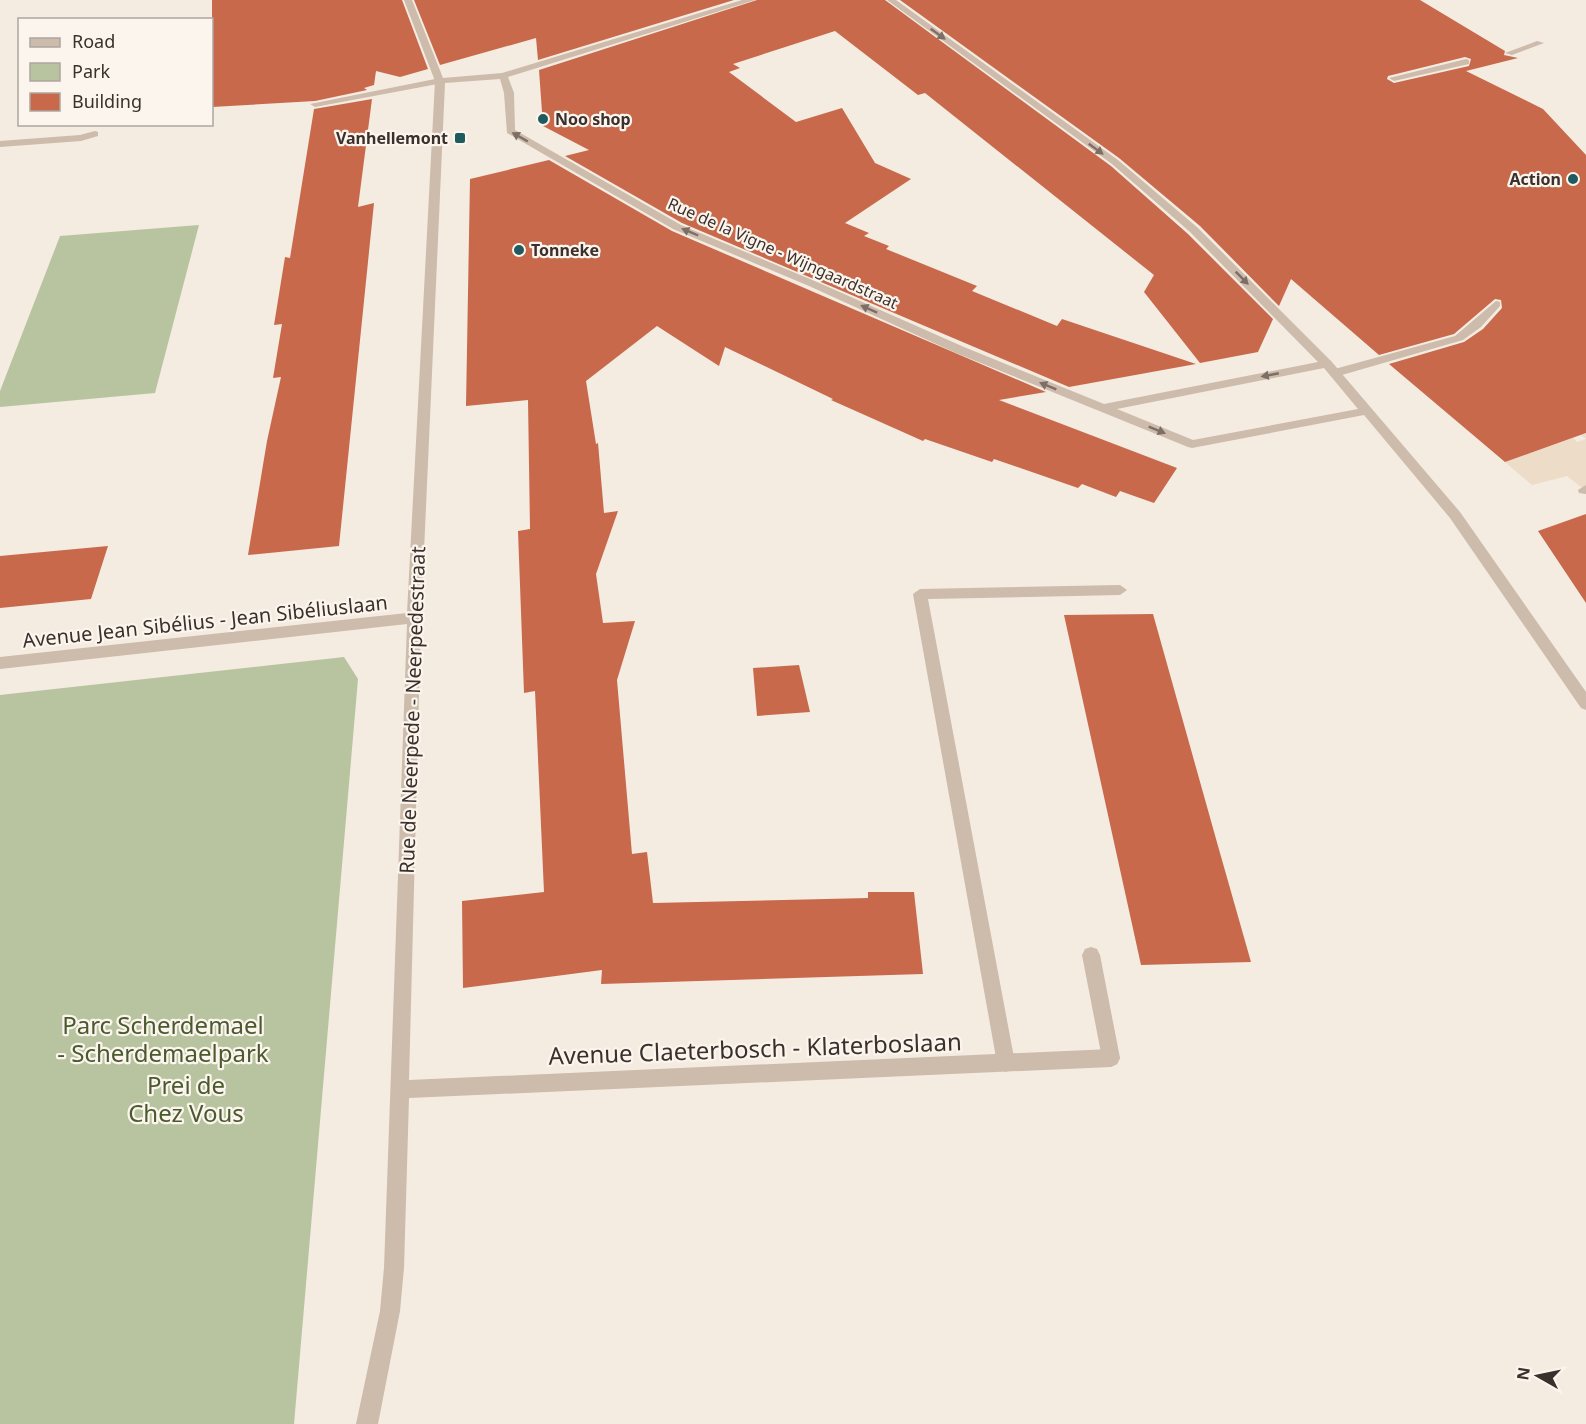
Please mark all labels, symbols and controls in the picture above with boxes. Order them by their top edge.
legend [18,18,213,126]
one-way arrow [929,28,945,40]
text: Road [72,29,115,53]
text: Park [72,59,110,83]
text: Building [72,89,142,113]
place label: Noo shop [555,108,631,130]
marker: Noo shop [536,112,550,126]
place label: Vanhellemont [336,127,448,149]
marker: Vanhellemont [453,131,467,145]
one-way arrow [512,131,528,142]
one-way arrow [1088,142,1103,154]
place label: Action [1510,168,1561,190]
marker: Action [1566,172,1580,186]
street label: Rue de la Vigne - Wijngaardstraat [664,192,902,314]
one-way arrow [681,227,699,236]
place label: Tonneke [531,239,599,261]
marker: Tonneke [512,243,526,257]
one-way arrow [1234,270,1248,284]
one-way arrow [860,304,878,314]
one-way arrow [1260,371,1279,380]
one-way arrow [1039,381,1057,391]
one-way arrow [1148,426,1166,435]
street label: Rue de Neerpede - Neerpedestraat [393,546,431,874]
street label: Avenue Jean Sibélius - Jean Sibéliuslaan [21,588,389,654]
park label: Parc Scherdemael - Scherdemaelpark [57,1008,269,1069]
street label: Avenue Claeterbosch - Klaterboslaan [548,1024,962,1072]
park label: Prei de Chez Vous [128,1068,244,1129]
north arrow [1508,1346,1568,1406]
text: N [1511,1366,1535,1382]

